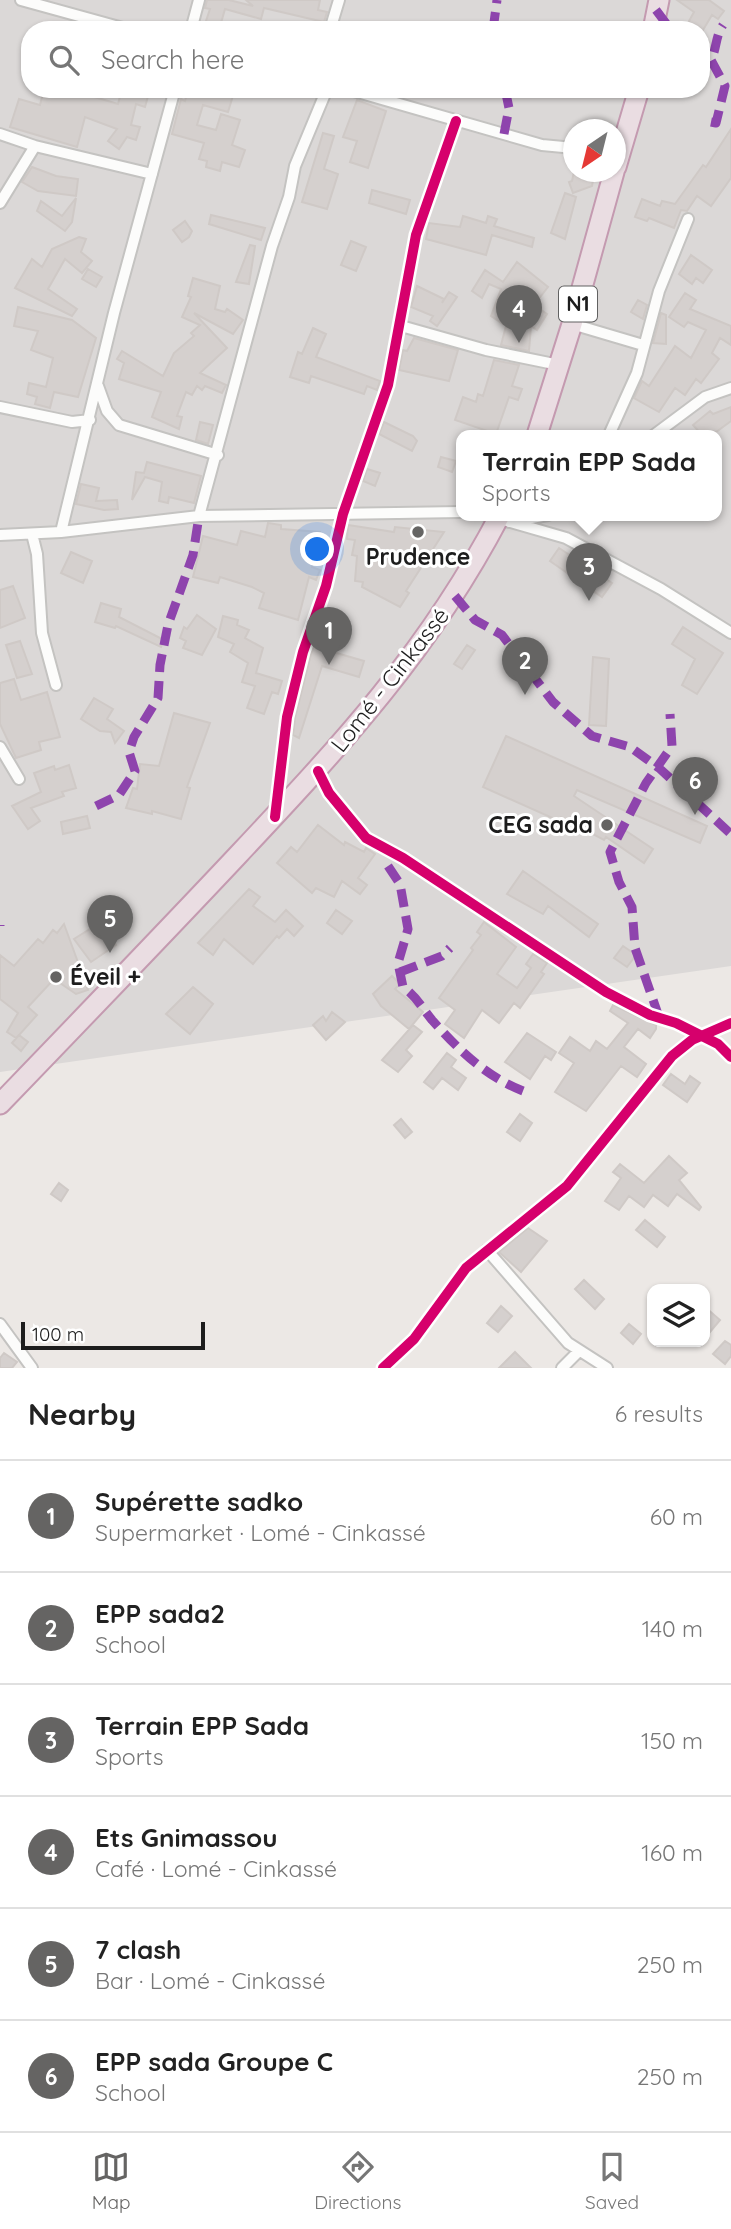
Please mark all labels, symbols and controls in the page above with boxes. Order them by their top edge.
search box [21,21,710,98]
icon: search [45,41,83,79]
text: Search here [101,43,245,76]
north arrow [563,119,626,182]
pin: 4 [496,285,542,343]
road number: N1 [559,286,597,322]
popup [456,430,722,521]
text: Terrain EPP Sada [482,445,696,478]
text: Sports [482,478,551,507]
marker: Prudence [410,524,426,540]
your location [300,532,334,566]
place label: Prudence [366,542,470,571]
pin: 3 [566,543,612,601]
street label: Lomé - Cinkassé [324,602,455,758]
pin: 1 [306,607,352,665]
pin: 2 [502,637,548,695]
pin: 6 [672,757,718,815]
place label: CEG sada [488,810,593,839]
marker: CEG sada [599,817,615,833]
pin: 5 [87,895,133,953]
place label: Éveil + [70,962,141,991]
marker: Éveil + [48,969,64,985]
map controls [647,1284,710,1347]
button: layers [647,1284,710,1347]
scale bar [21,1319,205,1351]
text: 100 m [32,1322,84,1346]
text: Nearby [28,1395,136,1433]
text: 6 results [615,1399,703,1428]
text: Supérette sadko [95,1485,303,1518]
text: 1 [47,1502,55,1531]
text: 60 m [650,1502,703,1531]
text: Supermarket · Lomé - Cinkassé [95,1518,426,1547]
text: EPP sada2 [95,1597,225,1630]
text: 2 [44,1614,58,1643]
text: 140 m [642,1614,703,1643]
text: School [95,1630,166,1659]
text: Terrain EPP Sada [95,1709,309,1742]
text: 3 [45,1726,57,1755]
text: 150 m [641,1726,703,1755]
text: Sports [95,1742,164,1771]
text: Ets Gnimassou [95,1821,277,1854]
text: 4 [44,1838,58,1867]
text: 160 m [641,1838,703,1867]
text: Café · Lomé - Cinkassé [95,1854,337,1883]
text: 7 clash [95,1933,181,1966]
text: 5 [44,1950,58,1979]
text: 250 m [637,1950,703,1979]
text: Bar · Lomé - Cinkassé [95,1966,325,1995]
text: EPP sada Groupe C [95,2045,333,2078]
text: 6 [45,2062,57,2091]
text: 250 m [637,2062,703,2091]
text: School [95,2078,166,2107]
tab: Map [92,2148,131,2214]
tab: Directions [314,2148,401,2214]
tab: Saved [585,2148,639,2214]

